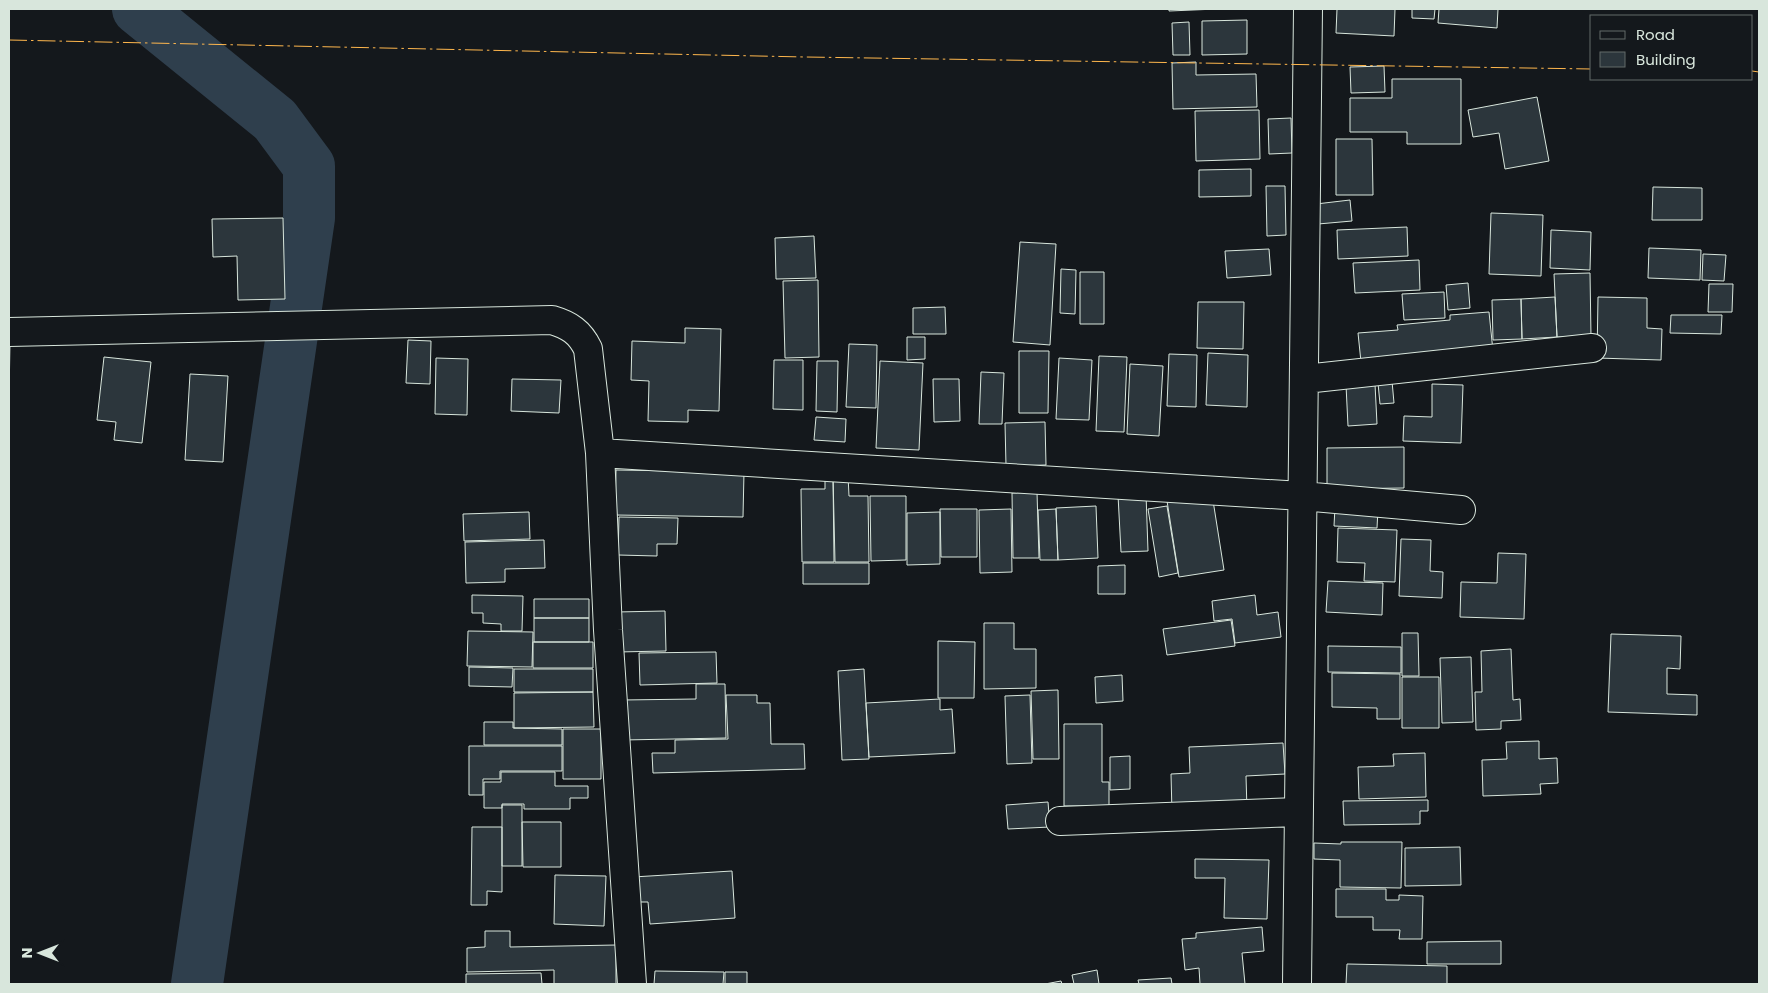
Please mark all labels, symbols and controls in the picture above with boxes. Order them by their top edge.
legend [1590,15,1753,80]
text: Road [1636,24,1675,45]
text: Building [1636,49,1696,70]
north arrow [15,928,65,978]
text: N [17,948,37,958]

